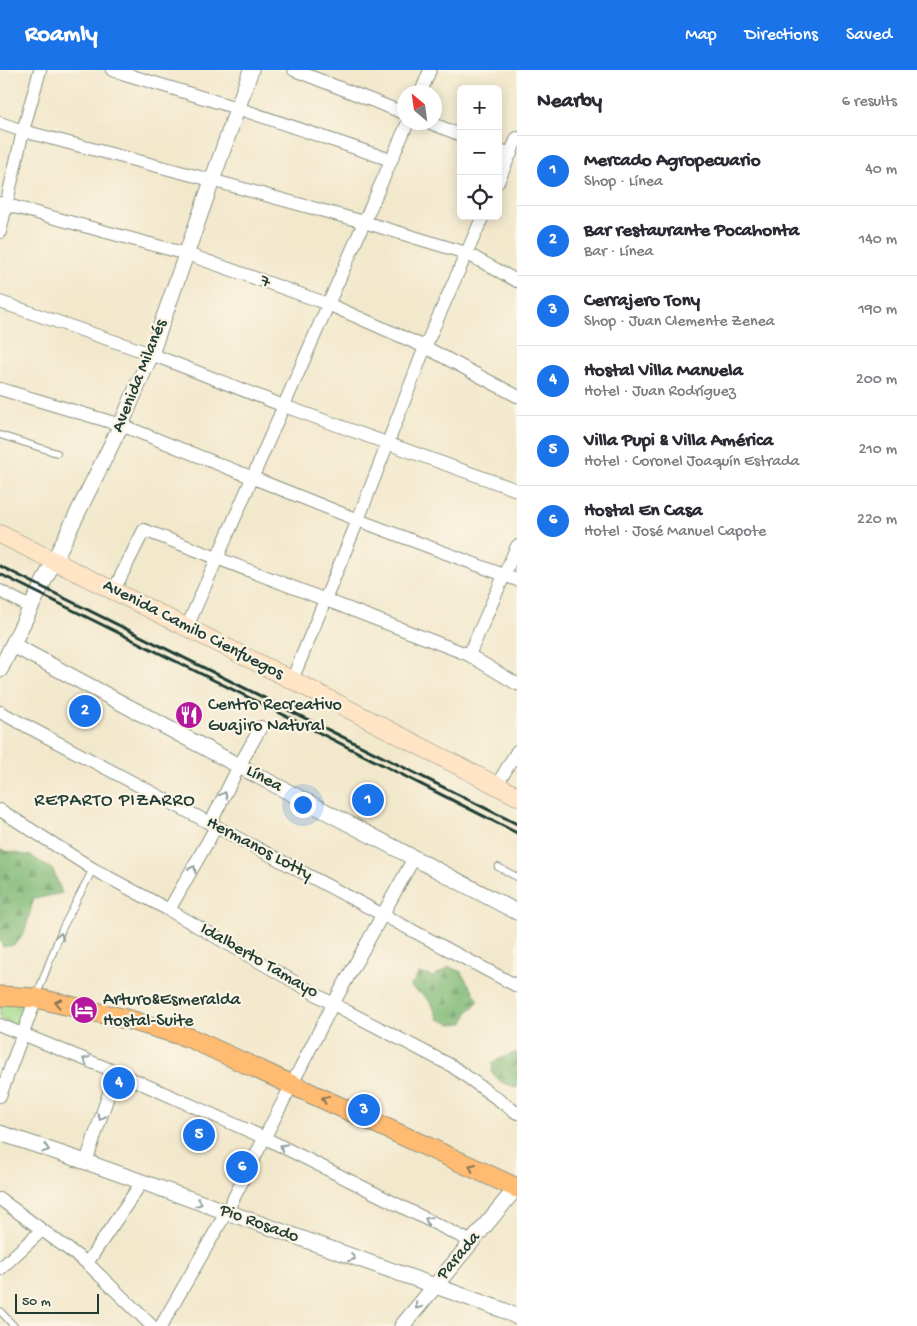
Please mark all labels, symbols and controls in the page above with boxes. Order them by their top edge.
text: Roamly [25,21,98,50]
text: Map [685,25,717,46]
text: Directions [745,25,818,46]
text: Saved [846,25,892,46]
north arrow [397,85,442,130]
map controls [457,85,502,220]
button: + [457,85,502,130]
text: Nearby [537,90,602,115]
text: 6 results [842,93,897,112]
button: − [457,130,502,175]
text: Mercado Agropecuario [584,150,761,173]
text: 1 [550,161,556,180]
text: 40 m [865,161,897,180]
text: Shop · Línea [584,173,663,192]
button: locate [457,175,502,220]
text: Bar restaurante Pocahonta [584,220,799,243]
text: 2 [549,231,557,250]
text: 140 m [859,231,897,250]
text: Bar · Línea [584,243,653,262]
street label: 7 [256,270,274,294]
text: Cerrajero Tony [584,290,700,313]
text: 3 [549,301,557,320]
text: 190 m [858,301,897,320]
text: Shop · Juan Clemente Zenea [584,313,775,332]
street label: Avenida Milanés [108,315,173,436]
text: Hostal Villa Manuela [584,360,743,383]
text: 4 [549,371,557,390]
text: 200 m [856,371,897,390]
text: Hotel · Juan Rodríguez [584,383,736,402]
text: Villa Pupi & Villa América [584,430,773,453]
text: 5 [549,441,557,460]
text: 210 m [858,441,897,460]
text: Hotel · Coronel Joaquín Estrada [584,453,799,472]
text: Hostal En Casa [584,500,702,523]
text: 6 [549,511,557,530]
text: 220 m [857,511,897,530]
text: Hotel · José Manuel Capote [584,523,766,542]
street label: Avenida Camilo Cienfuegos [99,575,288,685]
pin: 2 [69,692,101,730]
place label: Centro Recreativo Guajiro Natural [208,695,342,737]
restaurant icon: Centro Recreativo Guajiro Natural [174,700,204,730]
street label: Línea [242,761,287,798]
pin: 1 [352,781,384,819]
district label: REPARTO PIZARRO [34,790,196,813]
one-way arrow [218,791,229,800]
your location [290,792,316,818]
street label: Hermanos Lotty [202,812,316,886]
one-way arrow [187,865,197,874]
street label: Idalberto Tamayo [196,919,322,1003]
one-way arrow [54,933,64,941]
place label: Arturo&Esmeralda Hostal-Suite [103,990,242,1032]
hotel icon: Arturo&Esmeralda Hostal-Suite [69,995,99,1025]
one-way arrow [53,998,62,1009]
one-way arrow [82,1056,91,1067]
pin: 4 [103,1064,135,1102]
pin: 3 [348,1091,380,1129]
one-way arrow [321,1095,330,1105]
one-way arrow [96,1112,106,1121]
pin: 5 [183,1116,215,1154]
one-way arrow [42,1143,50,1153]
one-way arrow [279,1143,288,1153]
pin: 6 [226,1148,258,1186]
one-way arrow [468,1163,477,1174]
one-way arrow [195,1197,203,1207]
street label: Pio Rosado [216,1200,301,1248]
one-way arrow [424,1216,433,1226]
street label: Parada [432,1227,486,1285]
one-way arrow [348,1252,356,1262]
scale bar [15,1291,99,1314]
text: 50 m [22,1294,51,1311]
one-way arrow [416,1300,424,1309]

